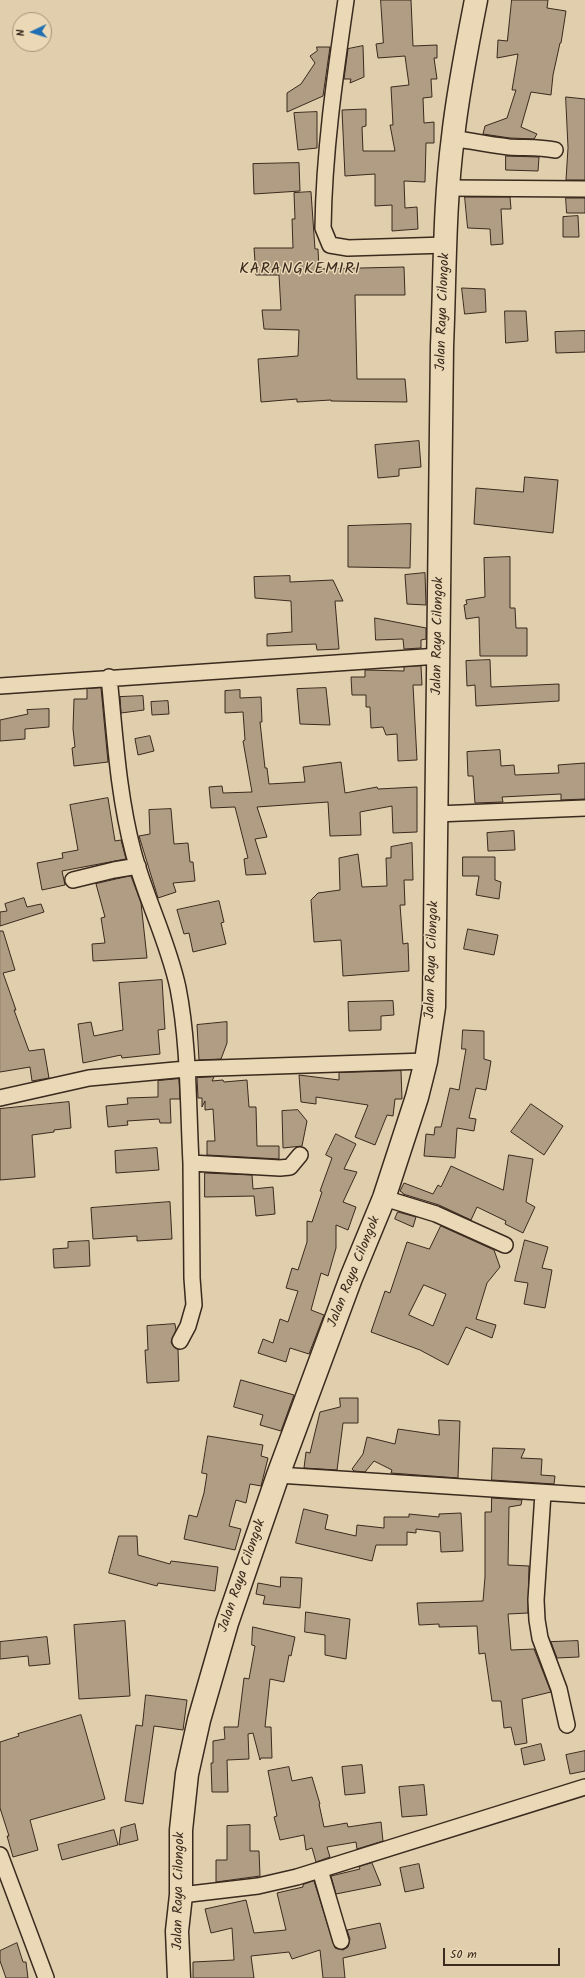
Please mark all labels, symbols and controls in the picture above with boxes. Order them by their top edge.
north arrow [12,12,52,52]
text: N [12,29,30,37]
street label: Jalan Raya Cilongok [434,253,454,371]
district label: KARANGKEMIRI [239,260,361,280]
street label: Jalan Raya Cilongok [430,577,448,695]
street label: Jalan Raya Cilongok [423,901,443,1019]
street label: Jalan Raya Cilongok [325,1214,385,1330]
street label: Jalan Raya Cilongok [216,1517,270,1635]
street label: Jalan Raya Cilongok [171,1832,189,1950]
scale bar [445,1940,562,1966]
text: 50 m [450,1945,477,1964]

